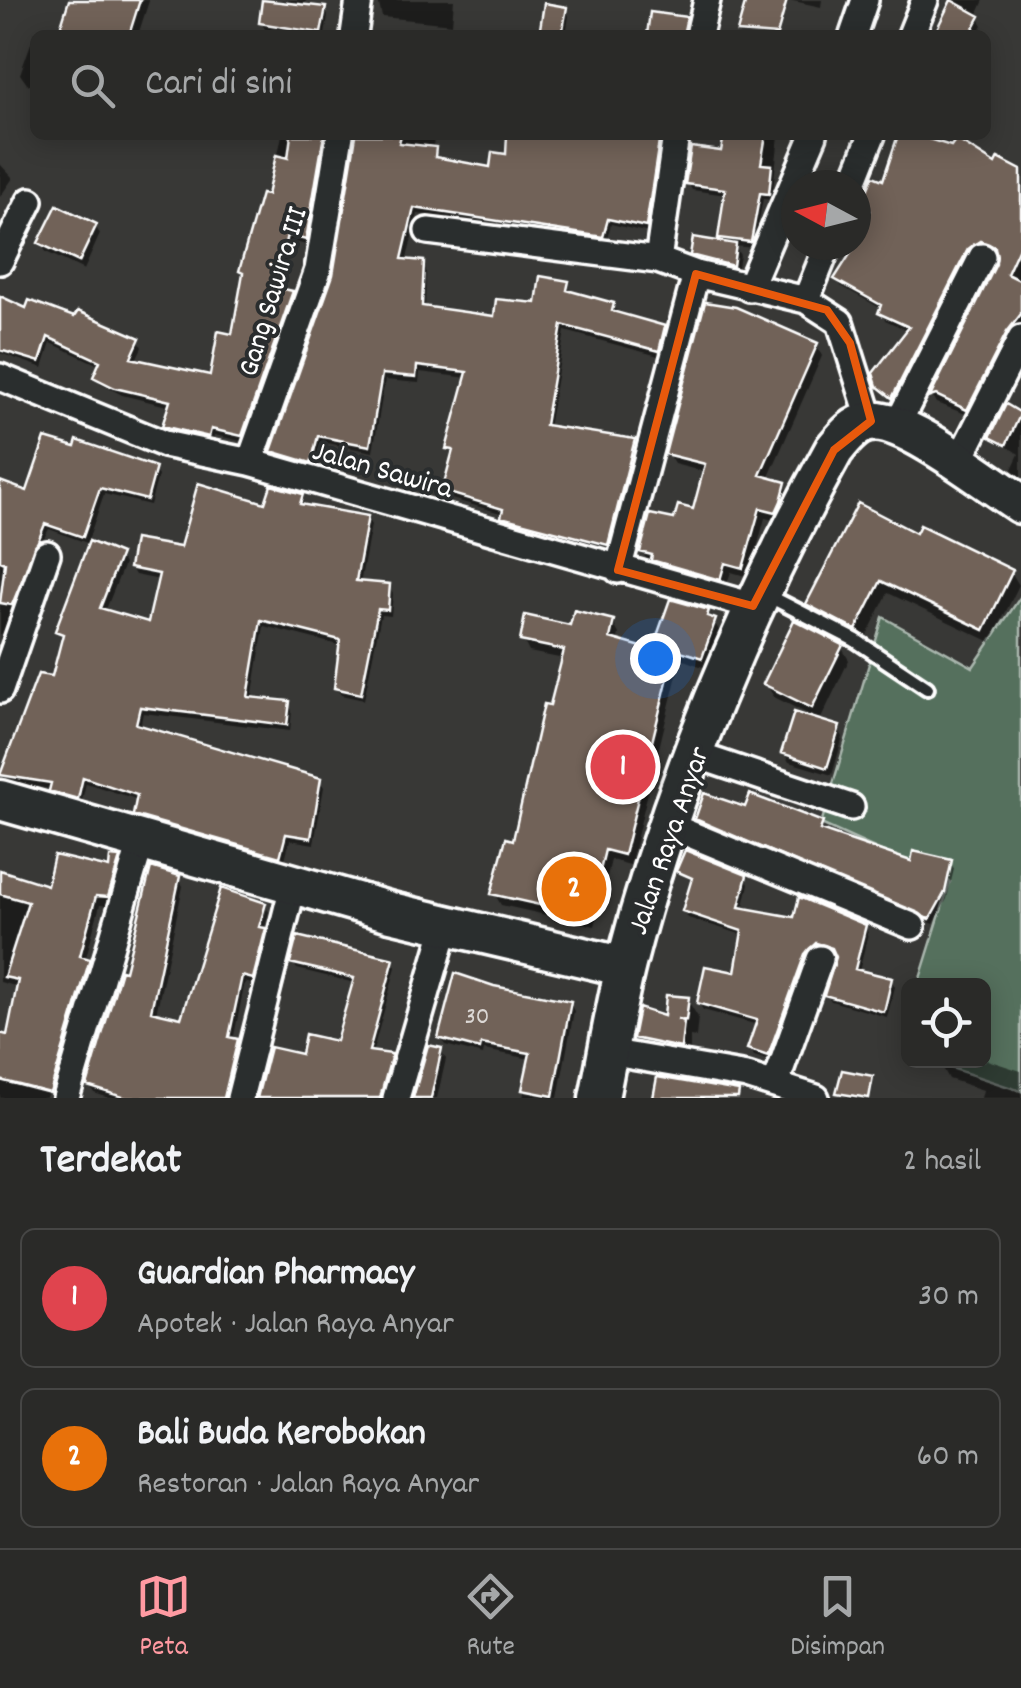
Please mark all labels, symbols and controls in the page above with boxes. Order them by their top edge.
search box [30,30,991,140]
icon: search [65,58,120,113]
text: Cari di sini [145,58,292,113]
north arrow [781,170,871,260]
street label: Gang Sawira III [229,202,321,382]
street label: Jalan Sawira [307,432,458,513]
your location [630,633,681,684]
pin: 1 [590,730,656,804]
street label: Jalan Raya Anyar [619,742,724,941]
pin: 2 [542,852,606,926]
map controls [901,978,991,1068]
button: locate [901,978,991,1068]
house number: 30 [465,1000,489,1036]
text: Terdekat [40,1133,181,1193]
text: 2 hasil [903,1140,981,1186]
text: Guardian Pharmacy [137,1248,415,1303]
text: 1 [71,1275,78,1321]
text: 30 m [918,1275,979,1321]
text: Apotek · Jalan Raya Anyar [137,1303,454,1349]
text: Bali Buda Kerobokan [137,1408,426,1463]
text: 2 [68,1435,81,1481]
text: 60 m [917,1435,979,1481]
text: Restoran · Jalan Raya Anyar [137,1463,479,1509]
tab: Peta [136,1569,191,1669]
tab: Rute [463,1569,518,1669]
tab: Disimpan [790,1569,885,1669]

